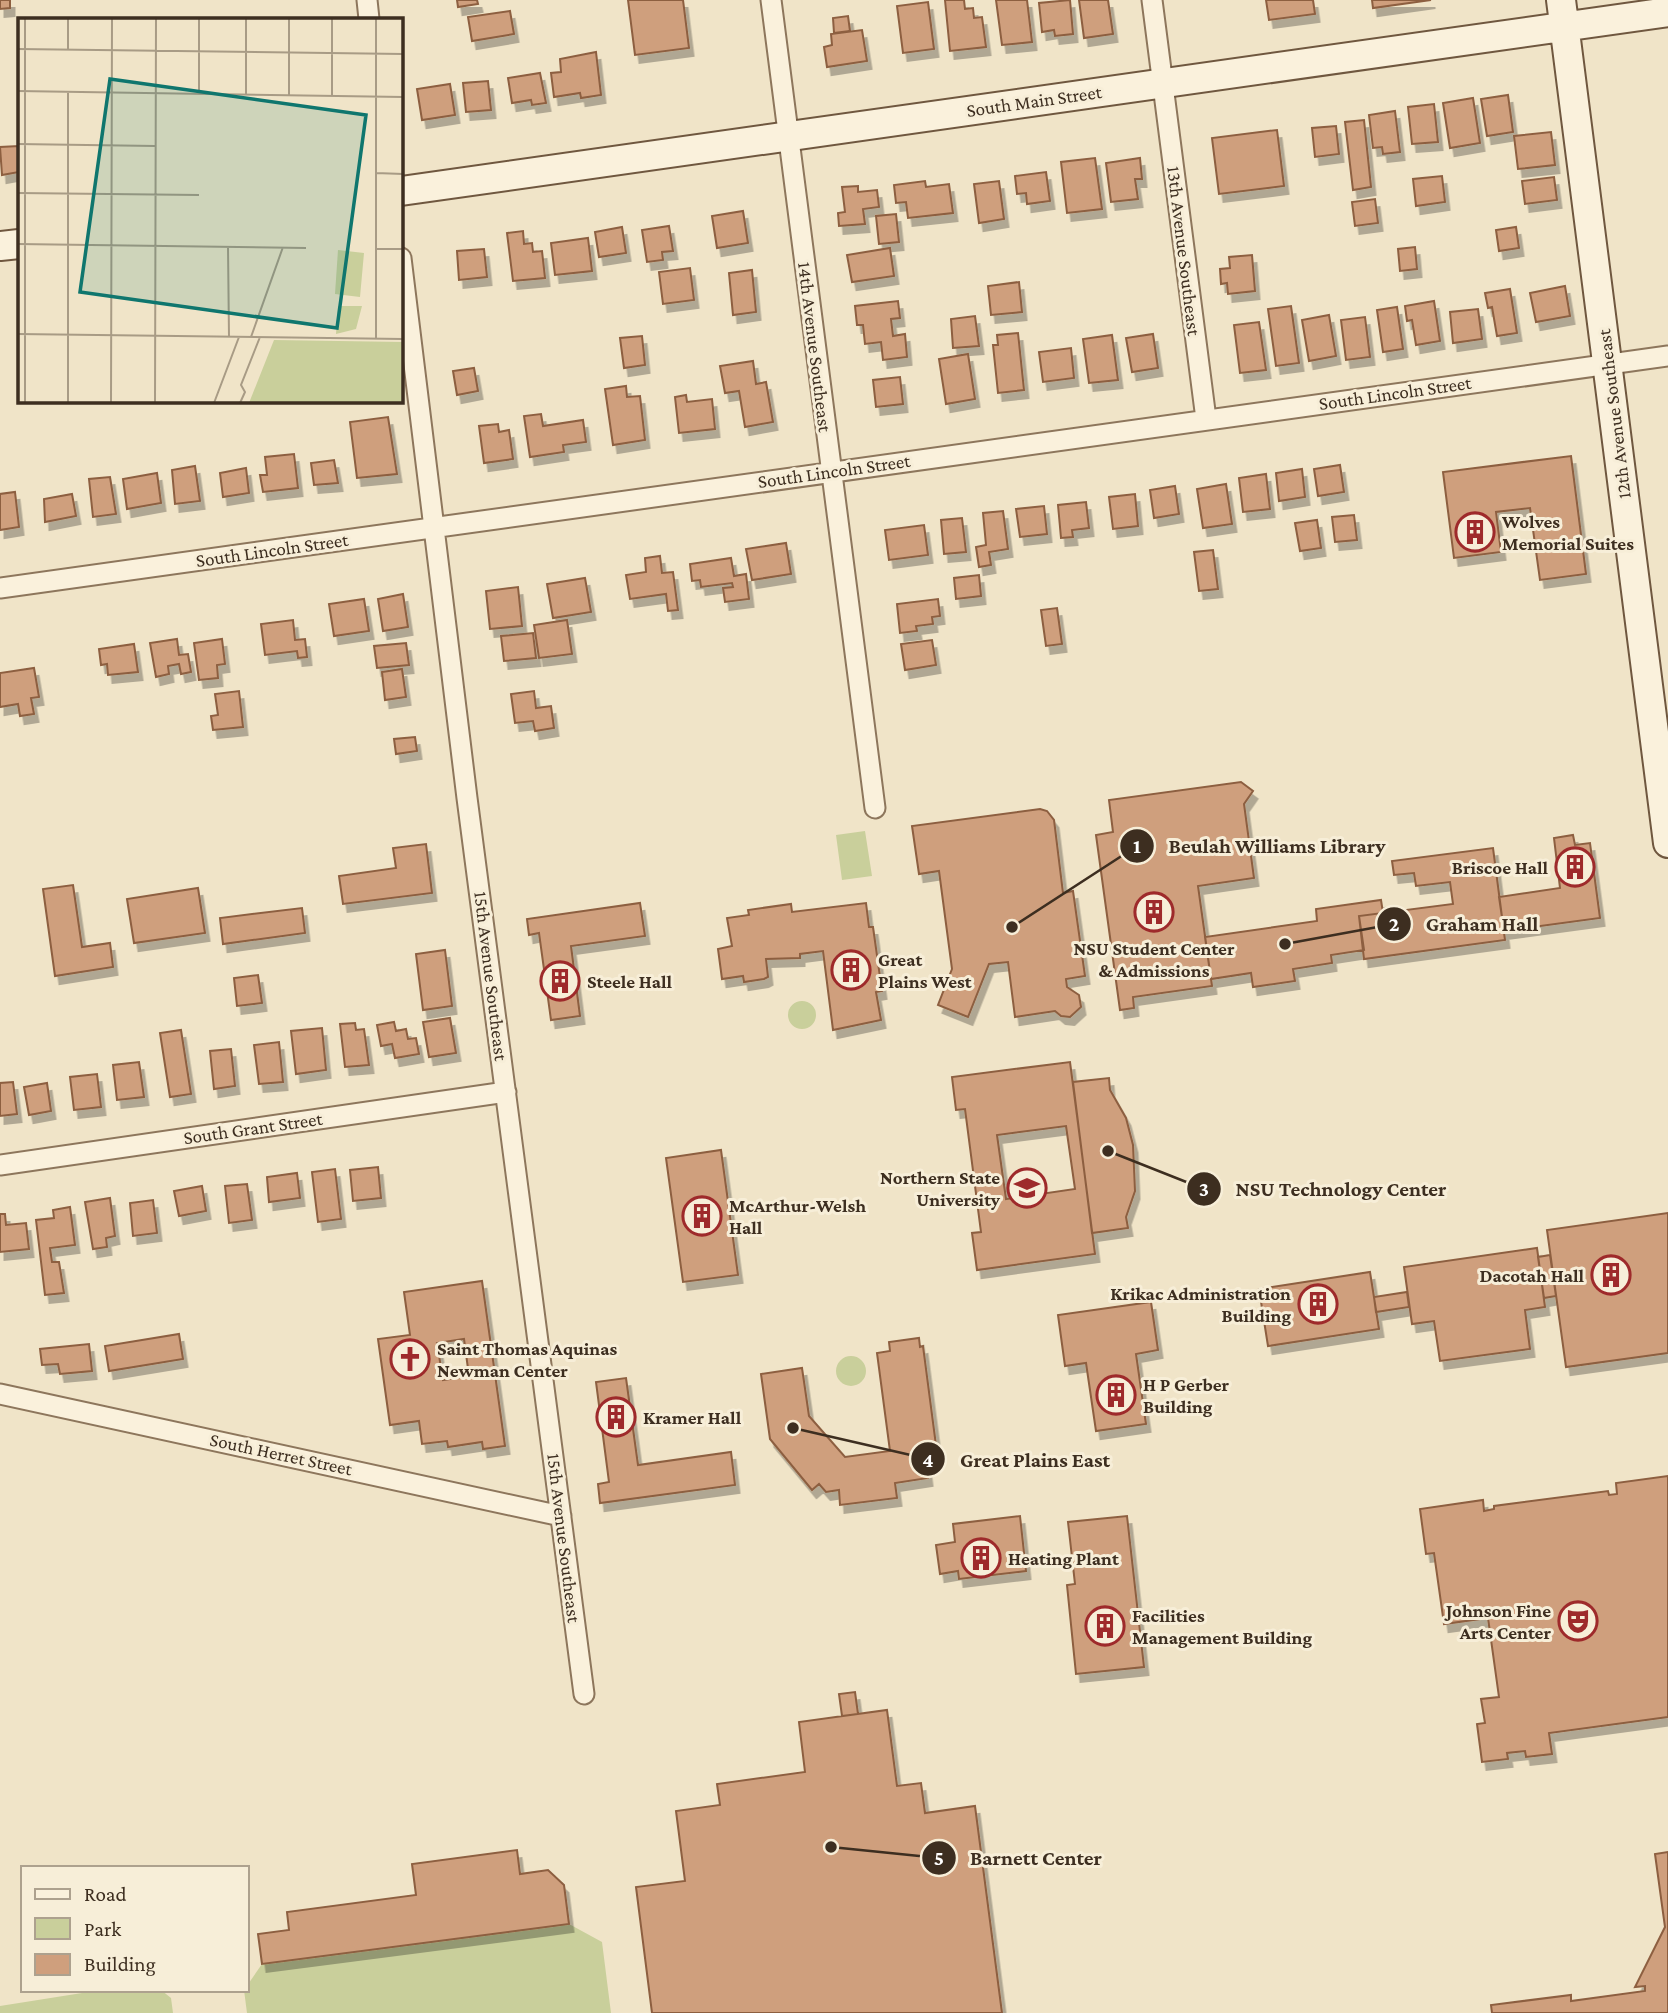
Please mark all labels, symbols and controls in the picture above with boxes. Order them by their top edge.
inset map [18,18,402,402]
street label: South Main Street [965,81,1104,121]
street label: 13th Avenue Southeast [1163,165,1205,338]
street label: 14th Avenue Southeast [794,261,836,434]
street label: 12th Avenue Southeast [1593,327,1635,500]
street label: South Lincoln Street [1317,372,1473,414]
street label: South Lincoln Street [756,450,912,492]
building icon: Wolves Memorial Suites [1454,511,1496,553]
place label: Wolves Memorial Suites [1501,511,1634,554]
street label: South Lincoln Street [194,529,350,571]
callout: Beulah Williams Library [1119,825,1399,867]
text: 1 [1133,834,1141,858]
text: Beulah Williams Library [1169,834,1386,858]
building icon: Briscoe Hall [1554,846,1596,888]
place label: Briscoe Hall [1452,857,1548,878]
street label: 15th Avenue Southeast [470,890,512,1063]
building icon: NSU Student Center & Admissions [1133,891,1175,933]
callout: Graham Hall [1377,903,1553,945]
text: 2 [1389,912,1400,936]
text: Graham Hall [1426,912,1538,936]
place label: NSU Student Center & Admissions [1073,938,1235,981]
building icon: Great Plains West [830,949,872,991]
place label: Great Plains West [878,949,972,992]
building icon: Steele Hall [539,960,581,1002]
place label: Steele Hall [587,971,673,992]
street label: South Grant Street [182,1108,325,1148]
place label: Northern State University [880,1167,1001,1210]
school or university icon: Northern State University [1006,1167,1048,1209]
callout: NSU Technology Center [1186,1168,1460,1210]
text: 3 [1199,1177,1209,1201]
text: NSU Technology Center [1236,1177,1447,1201]
building icon: McArthur-Welsh Hall [681,1195,723,1237]
place label: McArthur-Welsh Hall [729,1195,866,1238]
building icon: Dacotah Hall [1590,1254,1632,1296]
place label: Dacotah Hall [1479,1265,1584,1286]
place label: Krikac Administration Building [1110,1283,1291,1326]
building icon: Krikac Administration Building [1297,1283,1339,1325]
church icon: Saint Thomas Aquinas Newman Center [389,1338,431,1380]
place label: Saint Thomas Aquinas Newman Center [437,1338,618,1381]
building icon: H P Gerber Building [1095,1374,1137,1416]
place label: H P Gerber Building [1143,1374,1230,1417]
building icon: Kramer Hall [595,1396,637,1438]
place label: Kramer Hall [643,1407,742,1428]
street label: South Herret Street [208,1429,355,1479]
callout: Great Plains East [911,1438,1124,1480]
text: 4 [922,1448,934,1472]
text: Great Plains East [960,1448,1110,1472]
street label: 15th Avenue Southeast [543,1452,585,1625]
building icon: Heating Plant [960,1537,1002,1579]
place label: Heating Plant [1008,1548,1119,1569]
place label: Johnson Fine Arts Center [1444,1600,1551,1643]
theatre icon: Johnson Fine Arts Center [1557,1600,1599,1642]
building icon: Facilities Management Building [1084,1605,1126,1647]
place label: Facilities Management Building [1132,1605,1312,1648]
callout: Barnett Center [921,1837,1116,1879]
text: 5 [934,1846,944,1870]
text: Barnett Center [970,1846,1103,1870]
legend [21,1866,248,1992]
text: Road [84,1882,127,1906]
text: Park [84,1917,121,1941]
text: Building [84,1952,156,1976]

